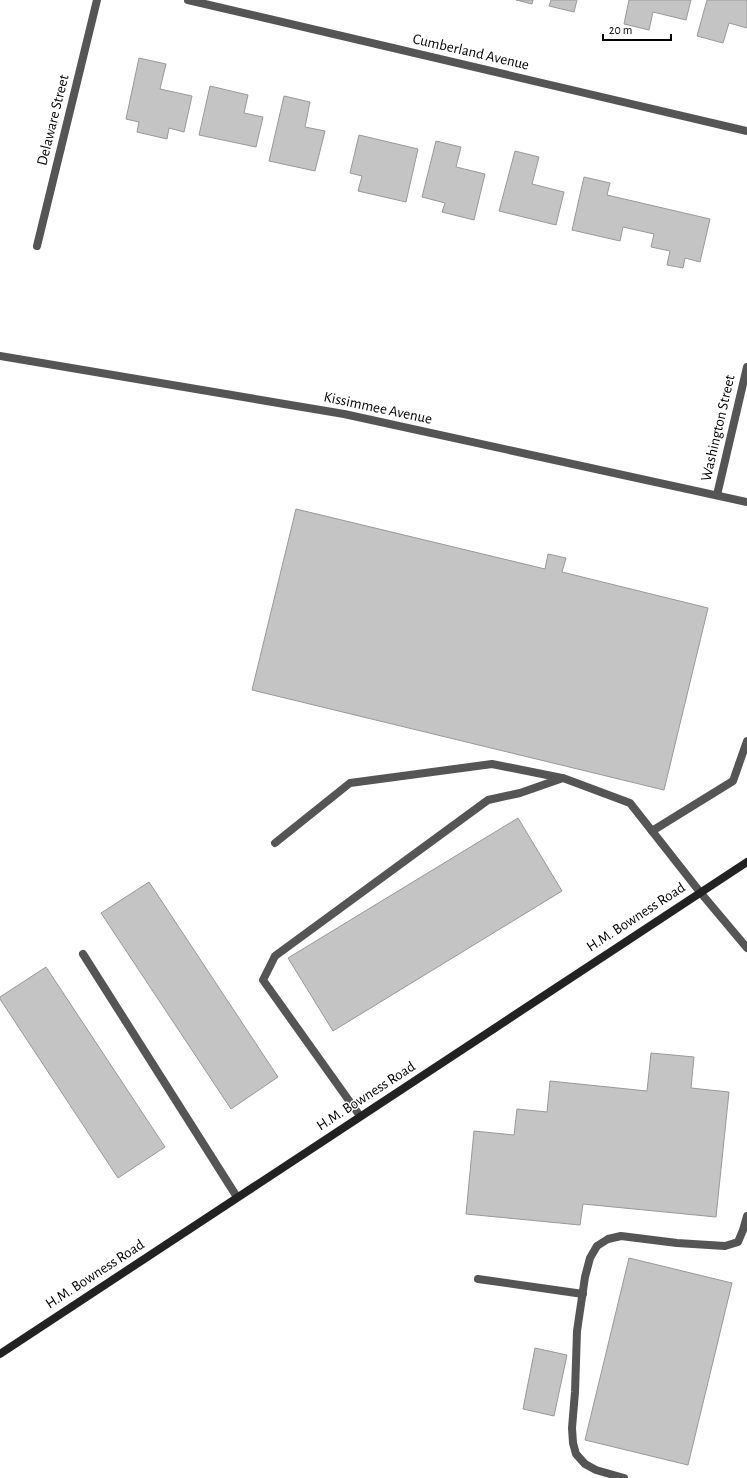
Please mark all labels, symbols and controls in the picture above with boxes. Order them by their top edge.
scale bar [603,16,671,42]
text: 20 m [609,24,632,36]
street label: Cumberland Avenue [411,31,531,73]
street label: Delaware Street [34,73,72,167]
street label: Washington Street [698,373,738,483]
street label: Kissimmee Avenue [322,389,434,427]
street label: H.M. Bowness Road [584,879,688,954]
street label: H.M. Bowness Road [314,1058,418,1133]
street label: H.M. Bowness Road [43,1236,147,1311]

